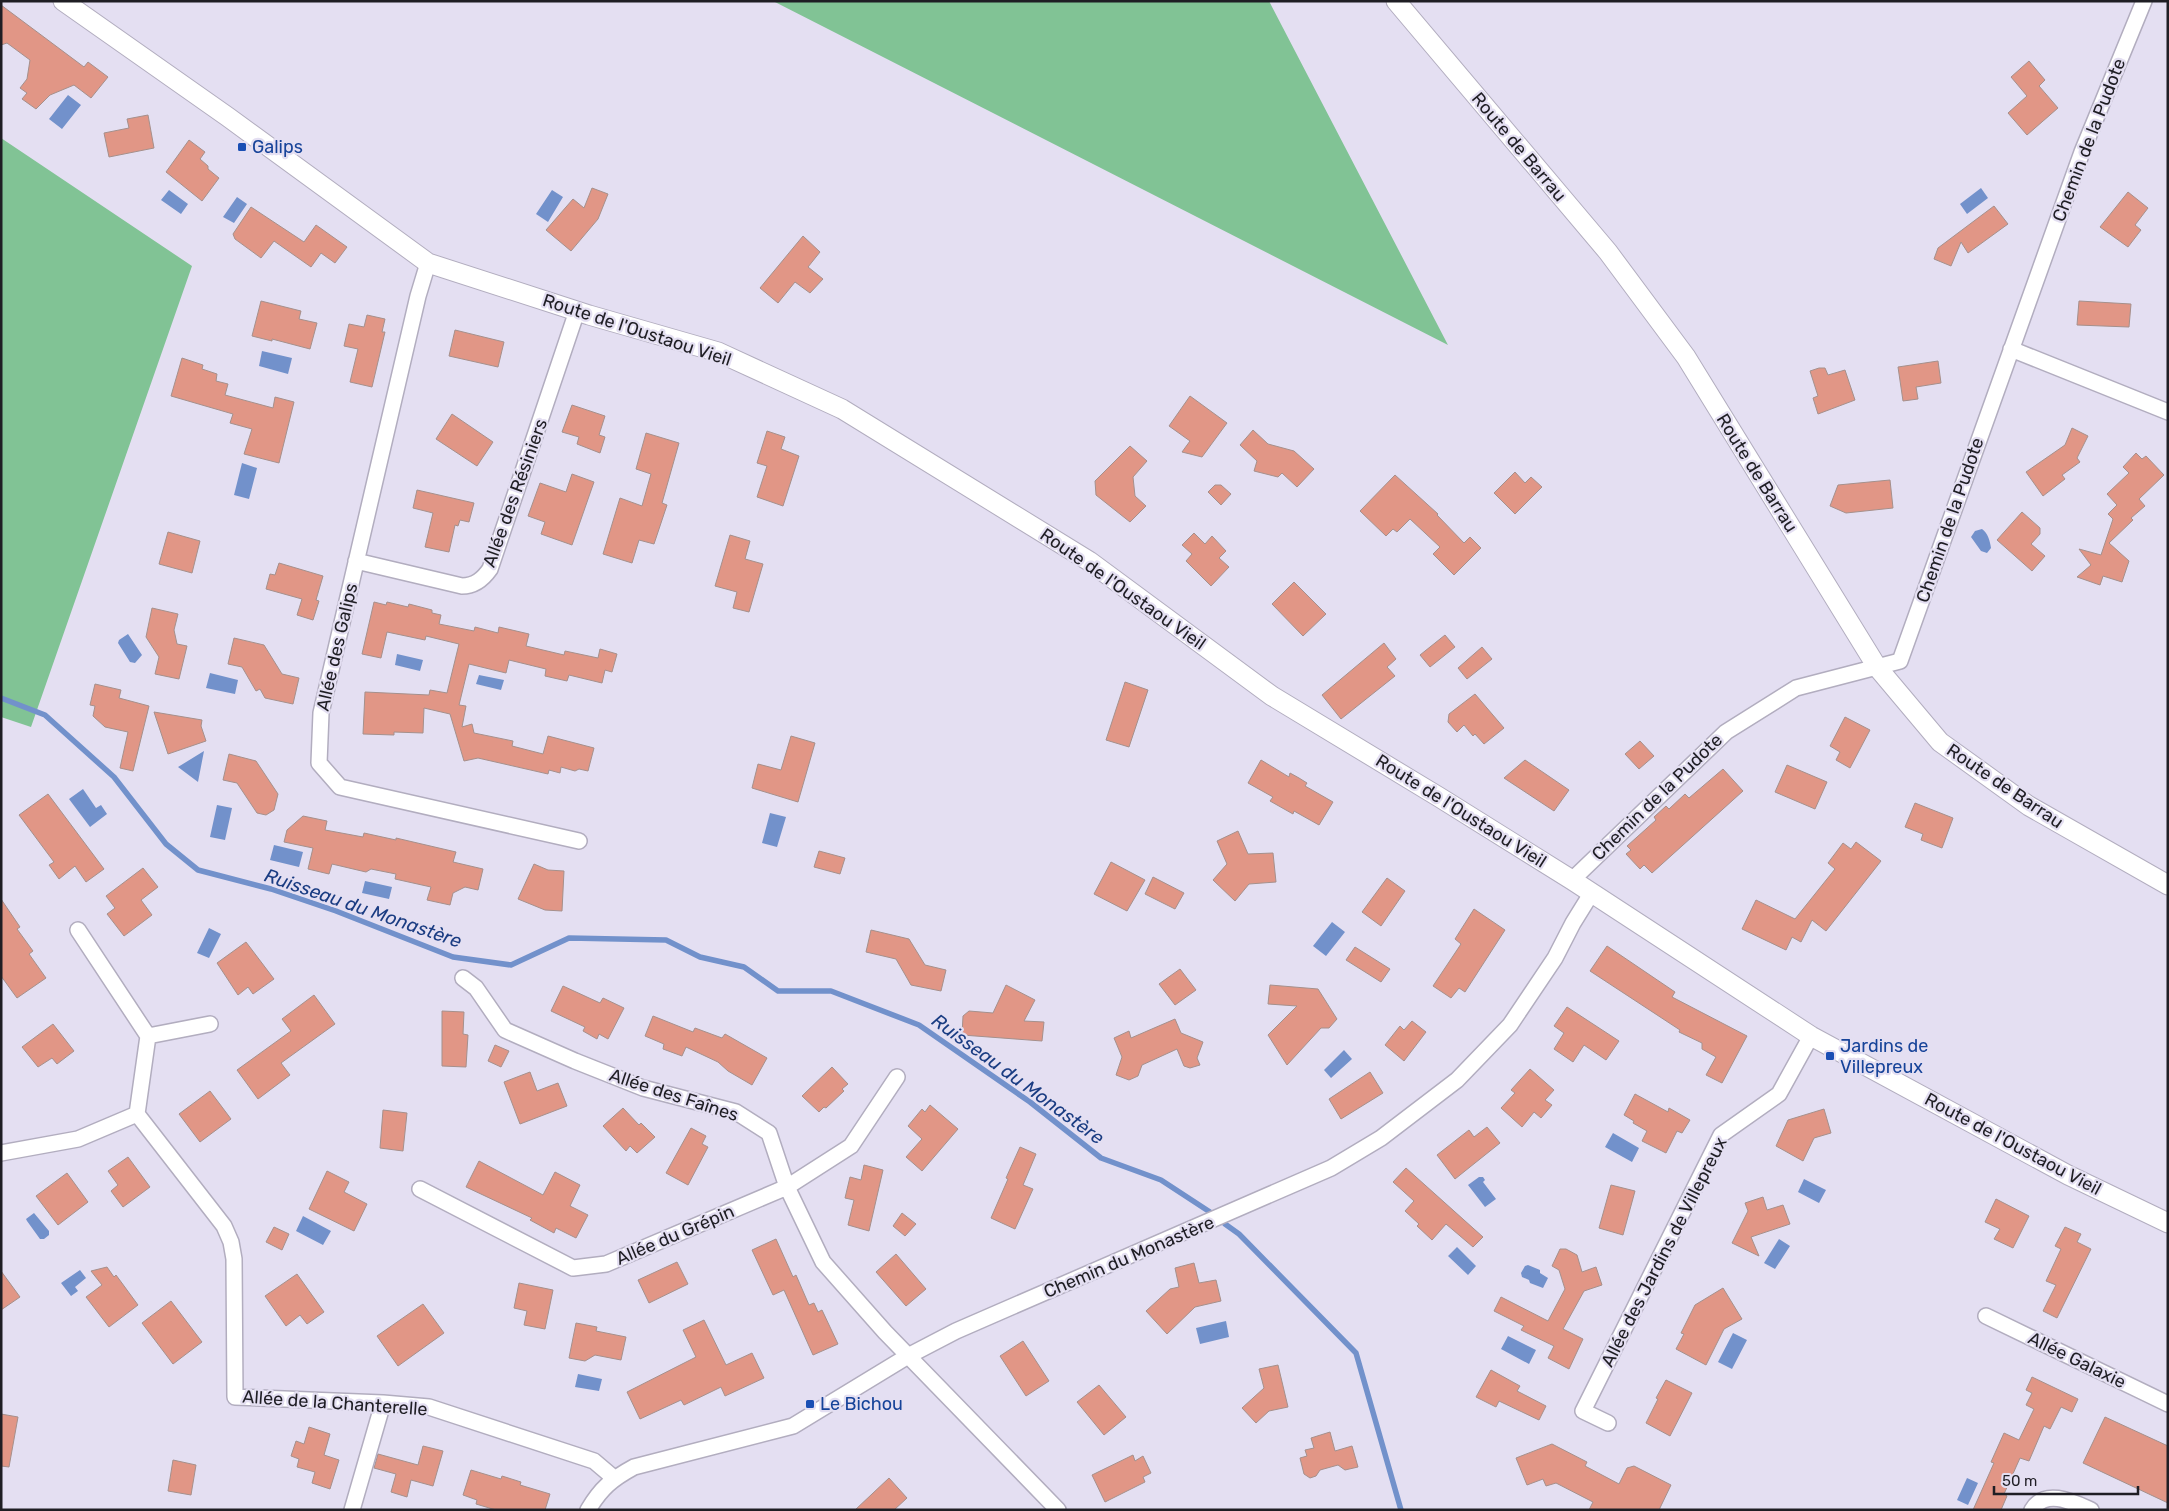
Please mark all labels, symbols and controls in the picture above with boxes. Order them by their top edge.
street label: Chemin de la Pudote [2048,55,2130,225]
street label: Route de Barrau [1467,88,1571,206]
place label: Galips [252,136,303,158]
marker: Galips [236,141,248,153]
street label: Route de l'Oustaou Vieil [540,289,734,371]
street label: Route de Barrau [1712,410,1802,536]
street label: Allée des Résiniers [478,416,552,570]
street label: Chemin de la Pudote [1911,435,1989,605]
street label: Route de l'Oustaou Vieil [1036,523,1210,655]
street label: Allée des Galips [312,581,362,713]
street label: Chemin de la Pudote [1587,729,1727,865]
street label: Route de Barrau [1943,739,2067,833]
street label: Route de l'Oustaou Vieil [1372,749,1550,873]
water label: Ruisseau du Monastère [261,863,465,953]
water label: Ruisseau du Monastère [927,1009,1109,1149]
place label: Jardins de Villepreux [1840,1035,1928,1078]
marker: Jardins de Villepreux [1824,1050,1836,1062]
street label: Allée des Faînes [607,1064,741,1126]
street label: Route de l'Oustaou Vieil [1921,1088,2105,1200]
street label: Allée des Jardins de Villepreux [1596,1133,1732,1371]
street label: Allée du Grépin [613,1200,737,1270]
street label: Chemin du Monastère [1040,1211,1218,1303]
street label: Allée Galaxie [2025,1327,2129,1393]
street label: Allée de la Chanterelle [242,1386,428,1420]
place label: Le Bichou [820,1393,903,1415]
marker: Le Bichou [804,1398,816,1410]
scale bar [1994,1464,2138,1496]
text: 50 m [2002,1472,2037,1490]

